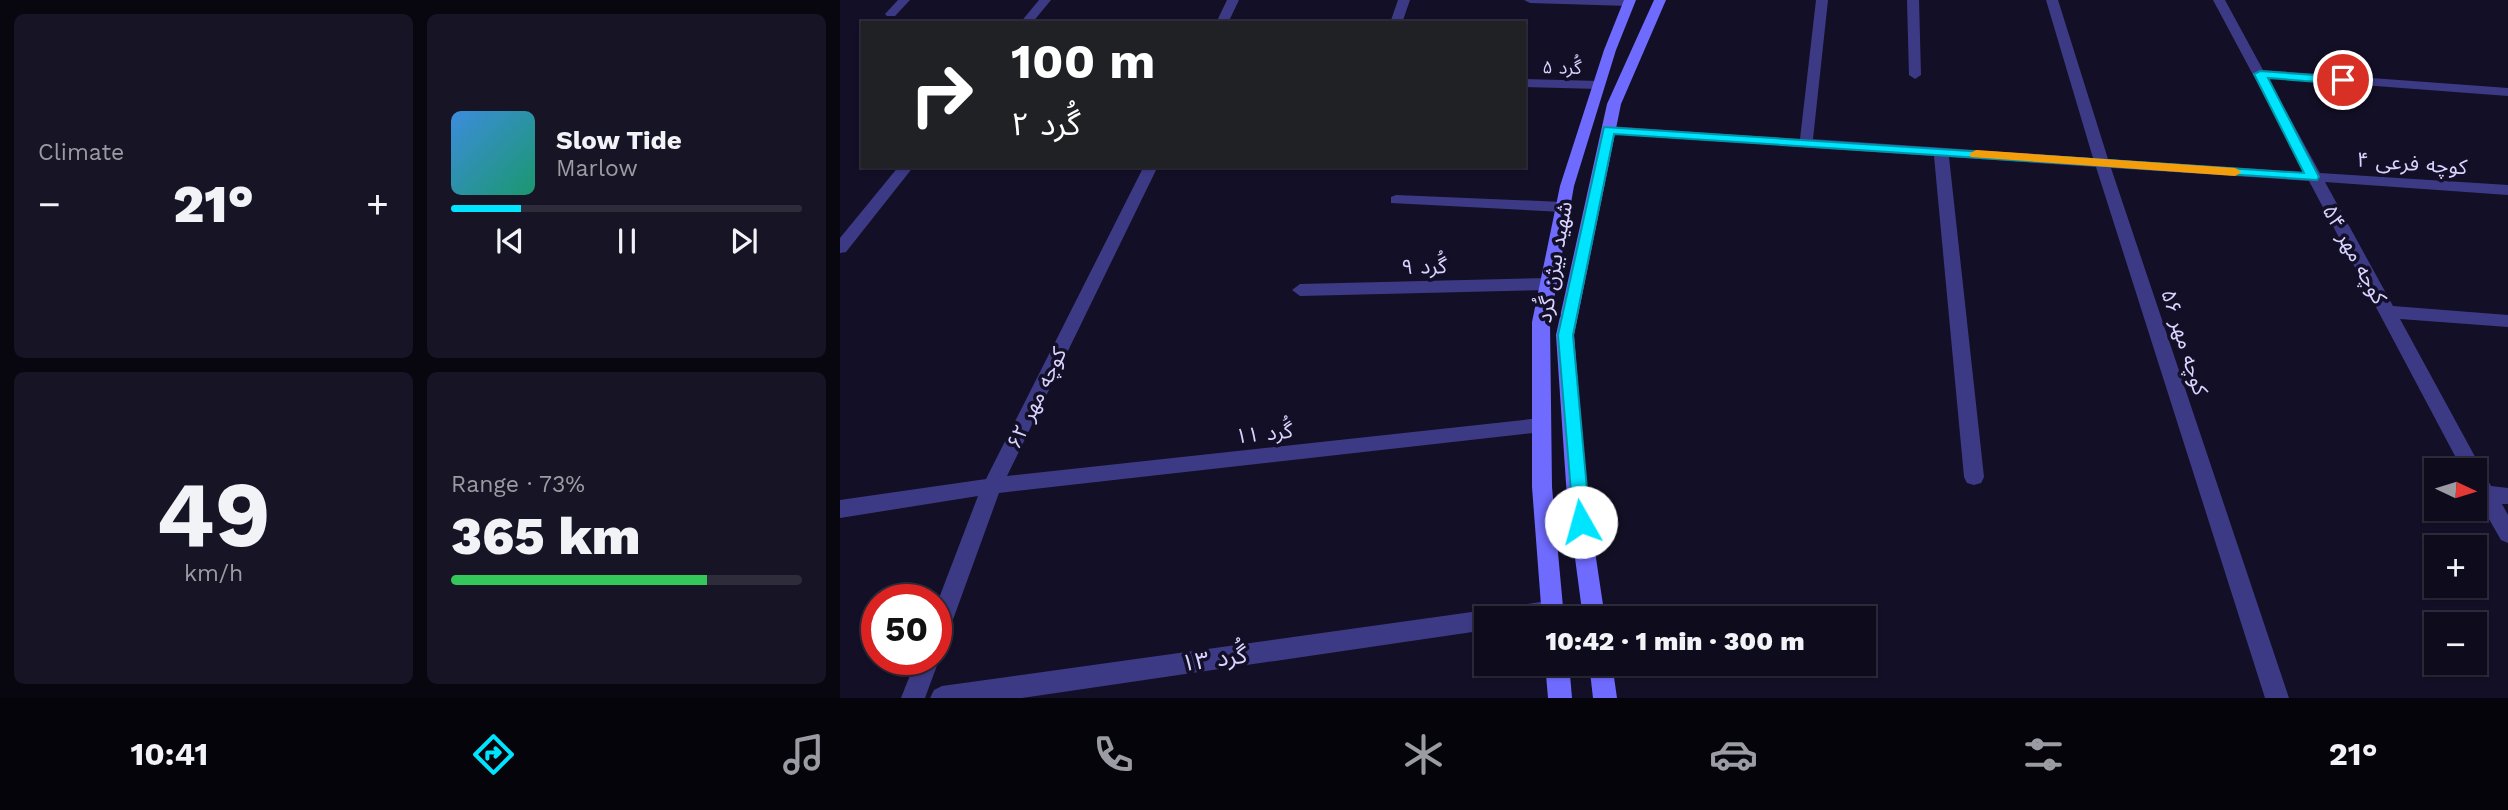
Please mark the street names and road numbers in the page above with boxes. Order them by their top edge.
street label: گُرد ۵ [1542,53,1582,79]
street label: کوچه فرعی ۴ [2356,147,2468,180]
street label: شهید بیژن گُرد [1529,199,1577,325]
street label: کوچه مهر ۵۴ [2317,200,2393,309]
street label: گُرد ۹ [1401,251,1447,279]
street label: کوچه مهر ۵۶ [2155,286,2214,399]
street label: کوچه مهر ۶۲ [1001,343,1072,453]
street label: گُرد ۱۱ [1234,415,1294,448]
street label: گُرد ۱۳ [1179,635,1250,677]

